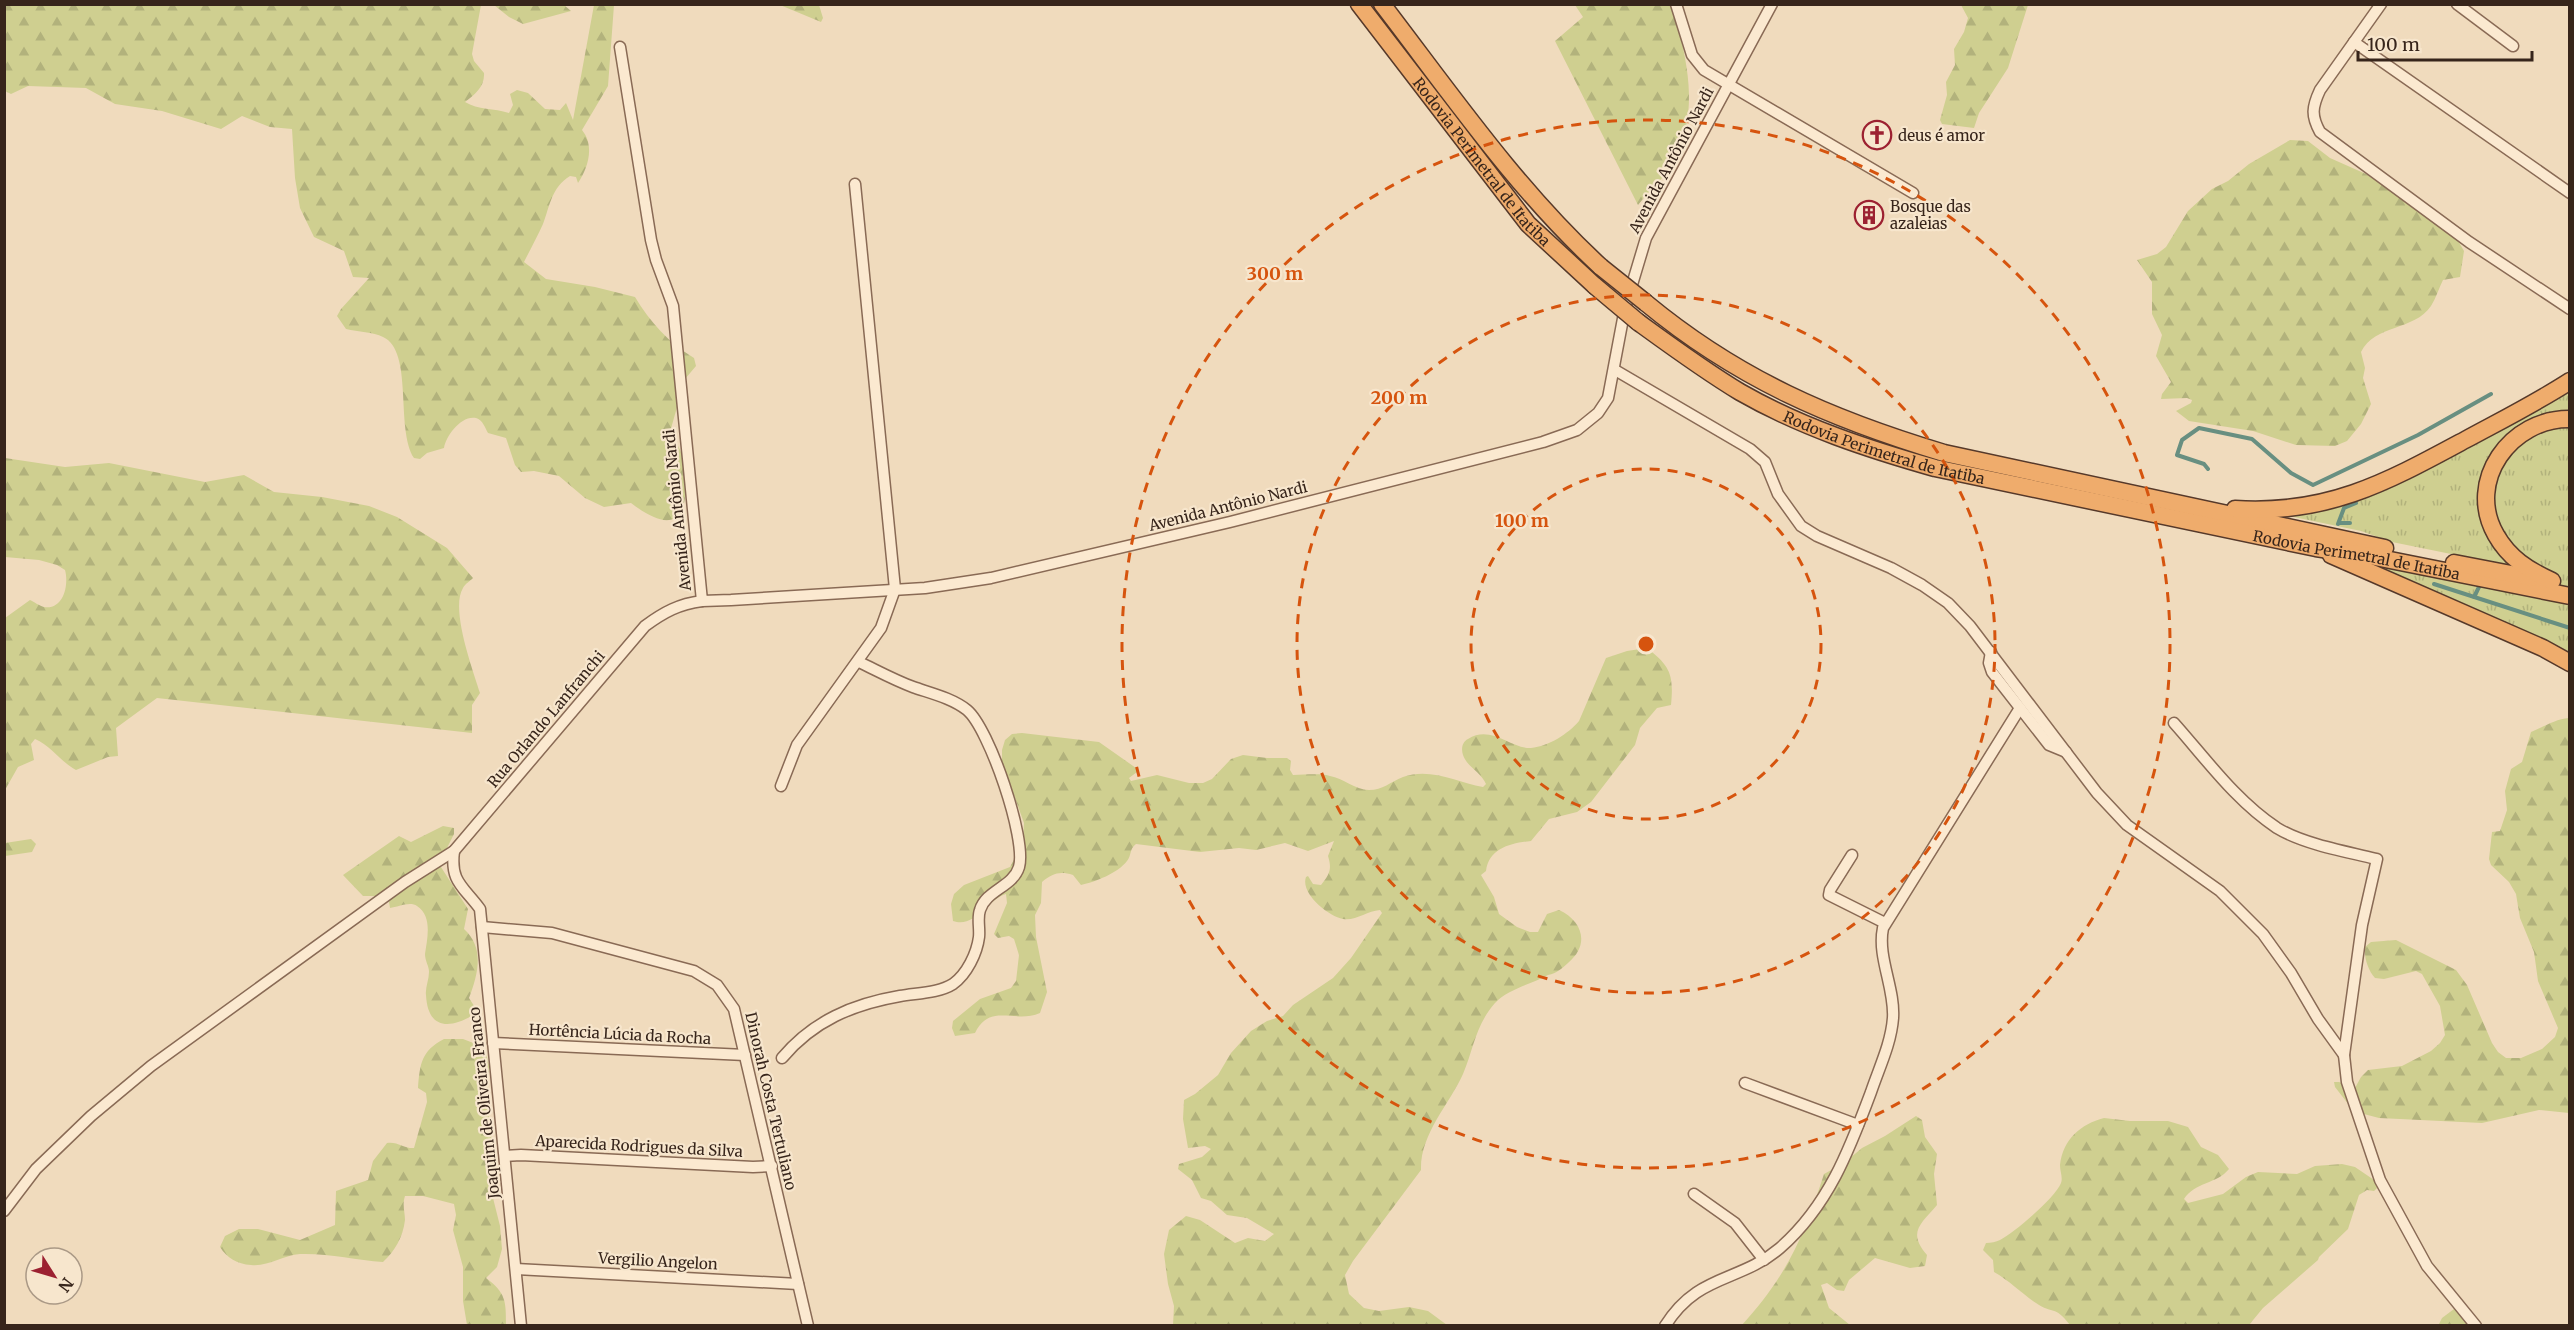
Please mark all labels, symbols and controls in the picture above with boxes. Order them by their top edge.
scale bar [2358,24,2532,62]
text: 100 m [2367,33,2420,56]
street label: Rodovia Perimetral de Itatiba [1409,73,1555,250]
street label: Avenida Antônio Nardi [1624,84,1718,237]
church icon: deus é amor [1861,119,1893,151]
place label: deus é amor [1898,126,1985,145]
place label: Bosque das azaleias [1890,197,1971,233]
building icon: Bosque das azaleias [1853,199,1885,231]
text: 300 m [1247,262,1303,285]
text: 200 m [1371,386,1427,409]
street label: Rodovia Perimetral de Itatiba [1781,406,1986,488]
street label: Avenida Antônio Nardi [659,428,695,593]
street label: Avenida Antônio Nardi [1146,477,1309,535]
text: 100 m [1495,509,1549,532]
street label: Rodovia Perimetral de Itatiba [2251,526,2462,583]
centre of rings [1636,634,1656,654]
street label: Rua Orlando Lanfranchi [483,647,609,791]
street label: Joaquim de Oliveira Franco [464,1006,504,1201]
street label: Dinorah Costa Tertuliano [741,1010,801,1192]
street label: Hortência Lúcia da Rocha [528,1020,712,1048]
street label: Aparecida Rodrigues da Silva [534,1131,743,1161]
north arrow [24,1246,84,1306]
street label: Vergilio Angelon [597,1248,718,1274]
text: N [54,1274,78,1296]

